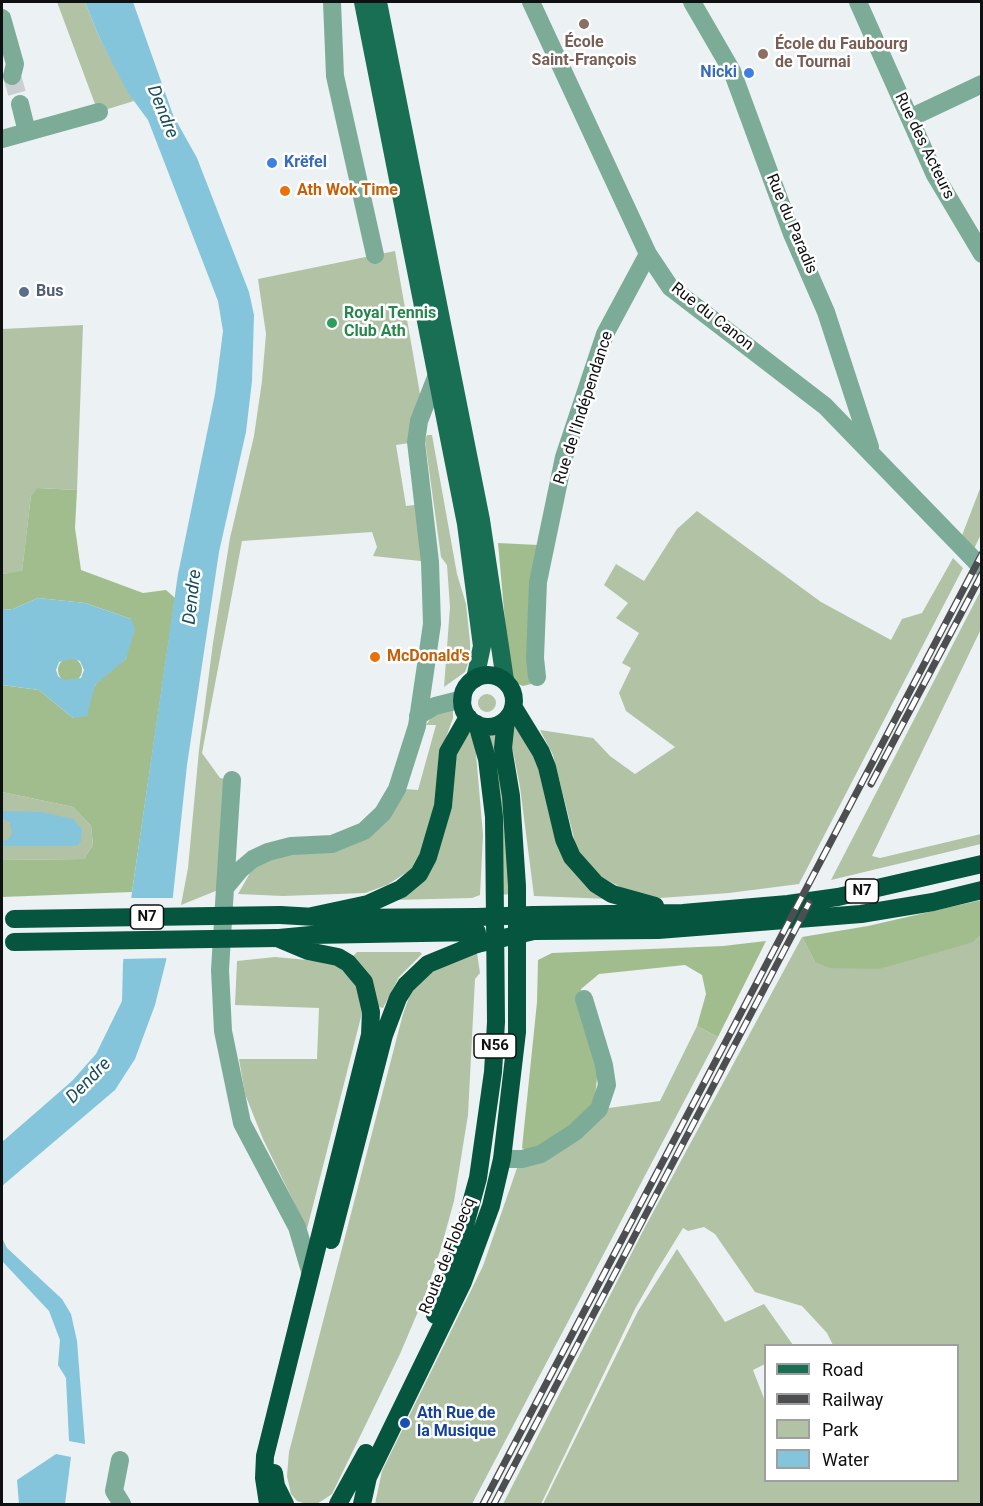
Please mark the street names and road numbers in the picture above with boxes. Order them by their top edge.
street label: Rue des Acteurs [890,90,958,202]
street label: Rue du Paradis [761,171,821,277]
street label: Rue du Canon [667,279,757,355]
street label: Rue de l'Indépendance [550,329,618,487]
road number: N7 [846,879,878,903]
road number: N7 [130,905,164,929]
road number: N56 [474,1034,516,1058]
street label: Route de Flobecq [416,1195,480,1317]

